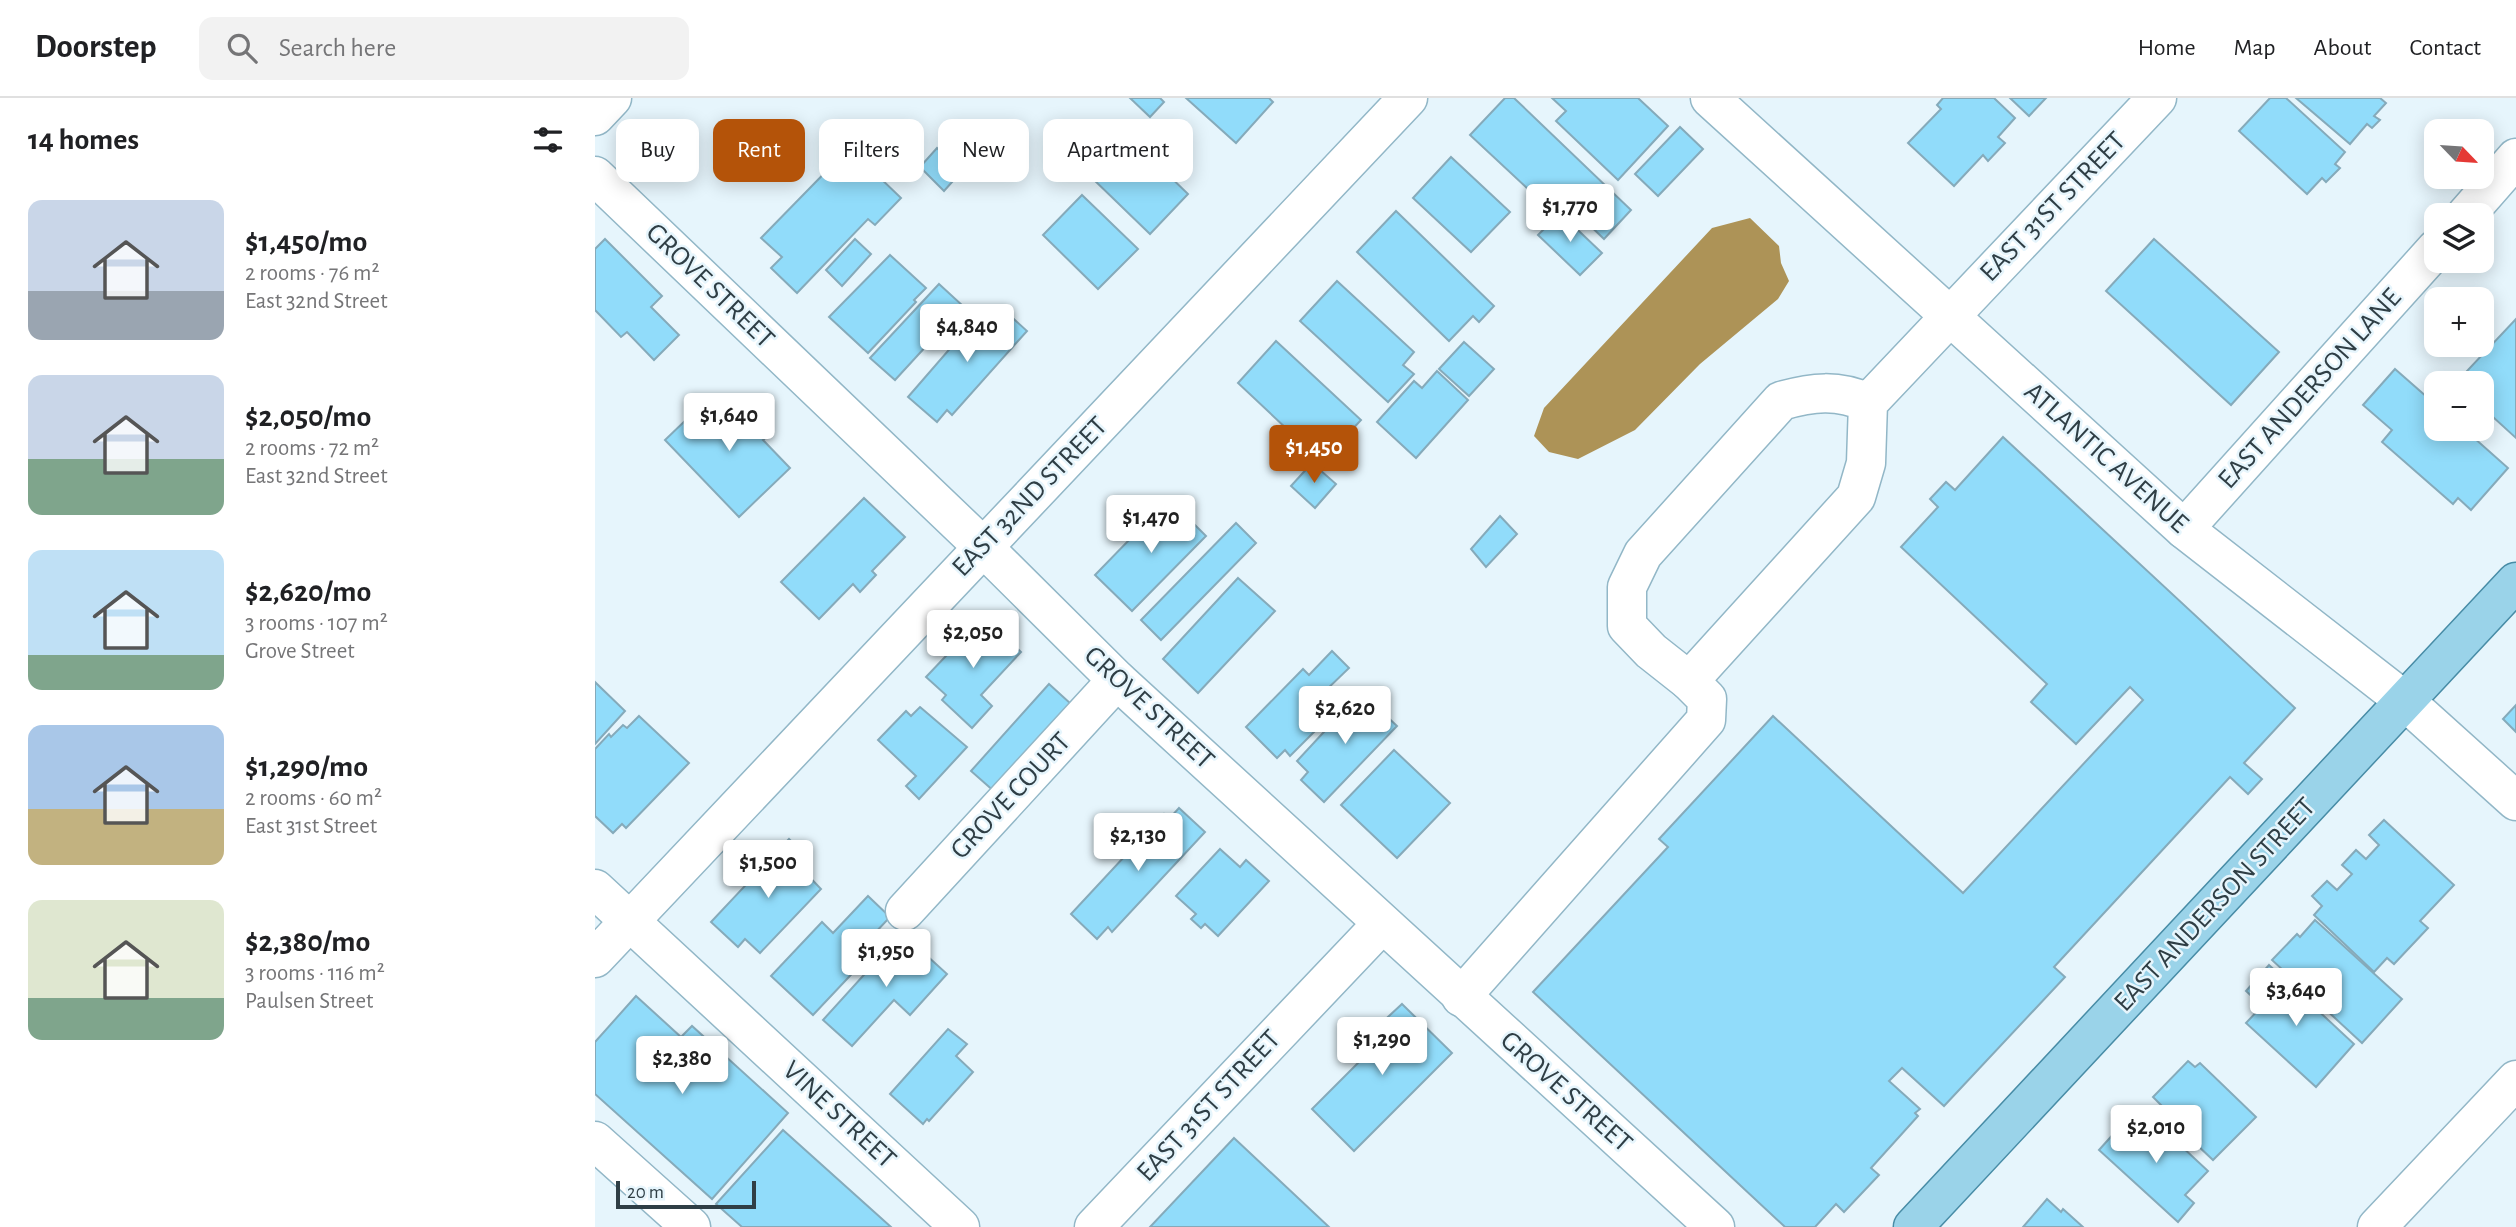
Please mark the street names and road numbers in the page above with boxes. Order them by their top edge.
street label: EAST 31ST STREET [1975,127,2131,287]
street label: GROVE STREET [641,218,780,354]
street label: EAST ANDERSON LANE [2213,284,2407,494]
street label: ATLANTIC AVENUE [2019,377,2193,539]
street label: EAST 32ND STREET [947,412,1113,582]
street label: GROVE STREET [1079,641,1219,775]
street label: GROVE COURT [946,727,1076,865]
street label: EAST ANDERSON STREET [2109,793,2321,1017]
street label: EAST 31ST STREET [1132,1025,1286,1187]
street label: GROVE STREET [1495,1026,1637,1158]
street label: VINE STREET [777,1056,901,1174]

